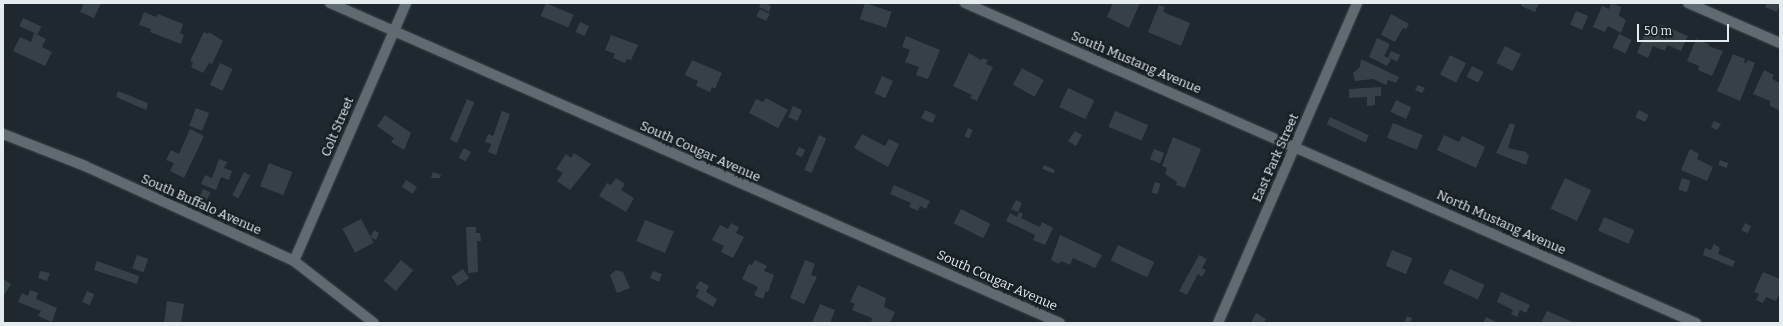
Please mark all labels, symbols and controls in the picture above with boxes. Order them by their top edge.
scale bar [1639,16,1731,42]
text: 50 m [1644,24,1672,38]
street label: South Mustang Avenue [1069,29,1203,97]
street label: Colt Street [318,95,358,159]
street label: East Park Street [1250,111,1302,205]
street label: South Cougar Avenue [637,118,763,186]
street label: South Buffalo Avenue [138,171,264,239]
street label: North Mustang Avenue [1434,187,1568,259]
street label: South Cougar Avenue [934,247,1060,315]

